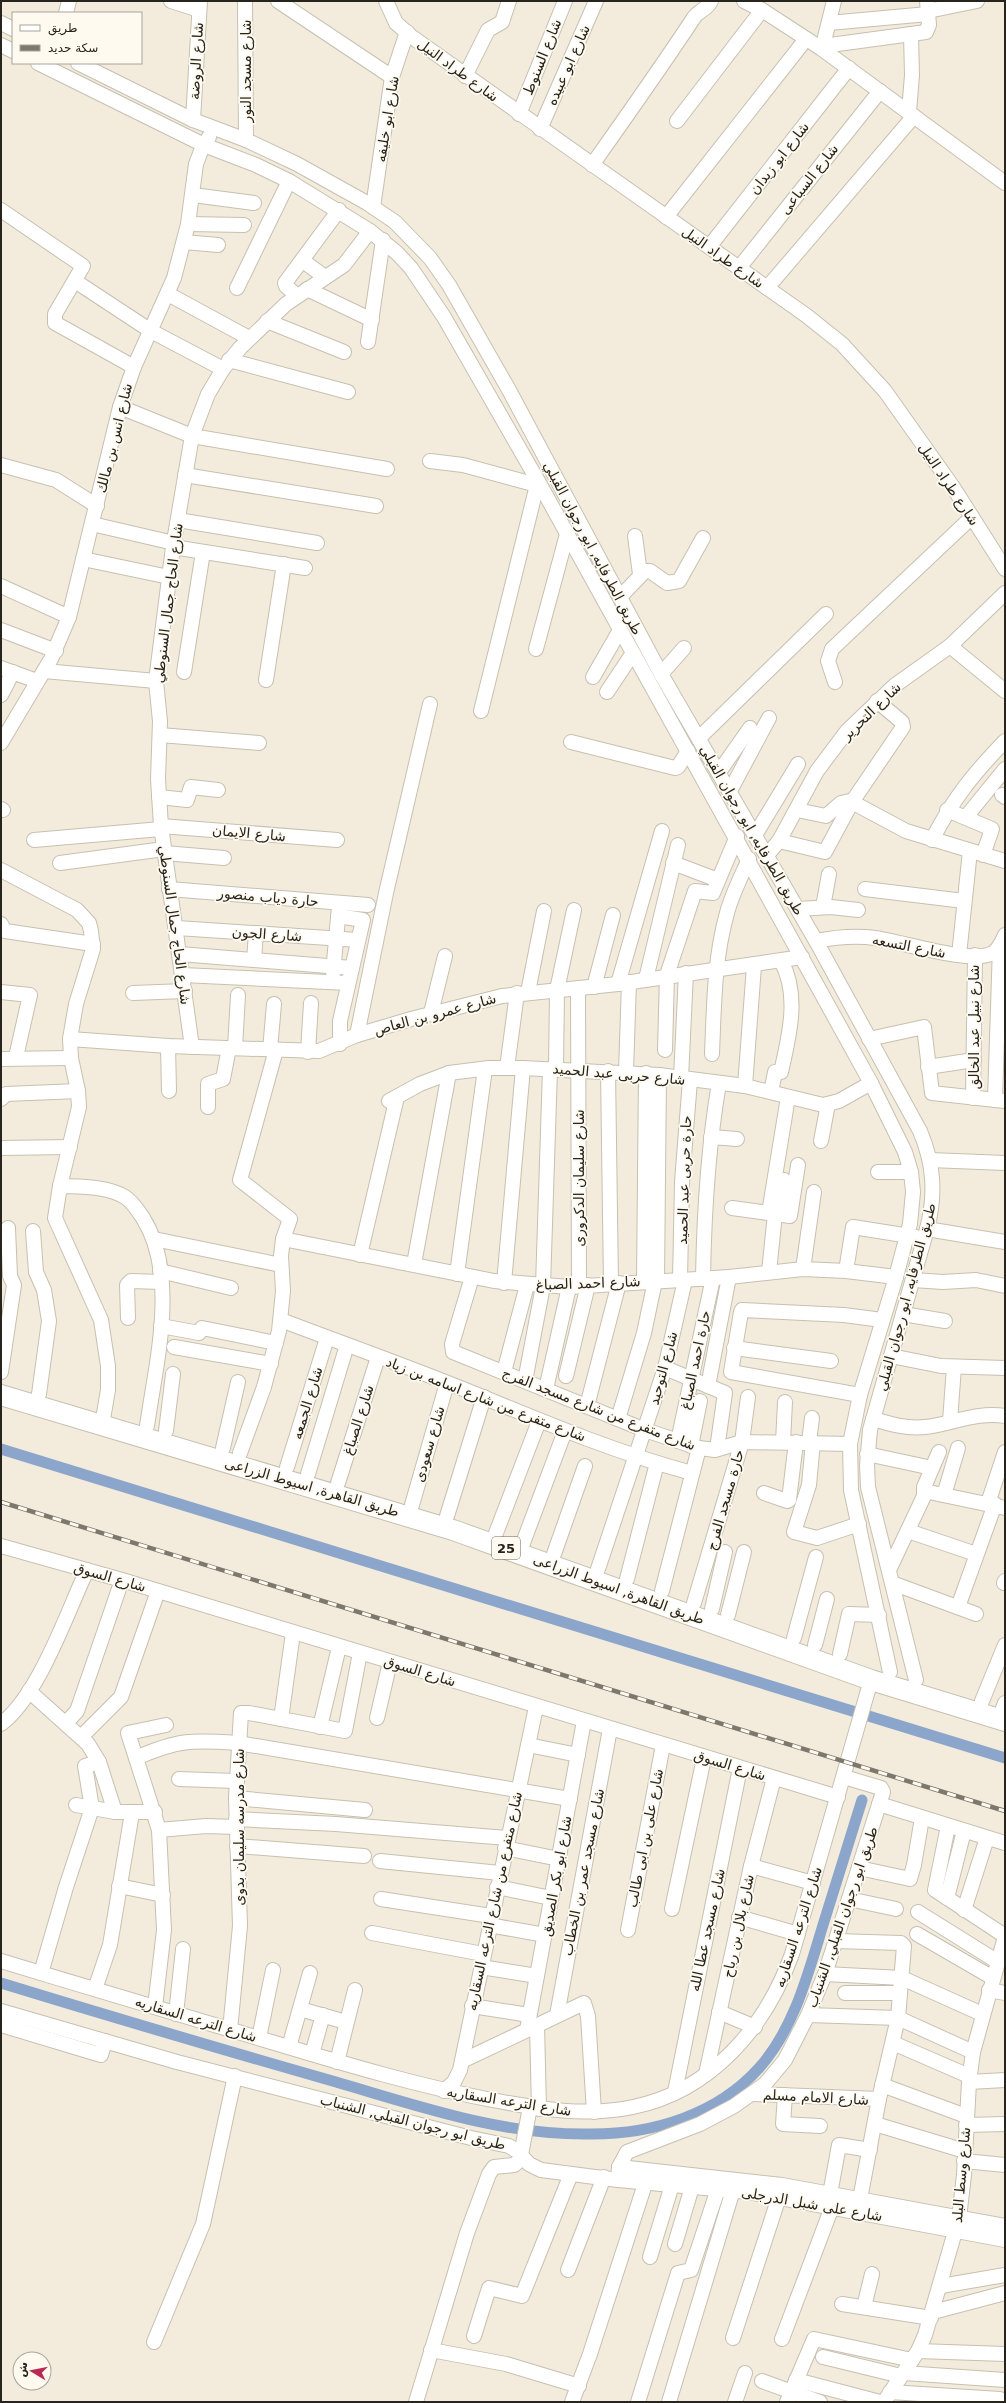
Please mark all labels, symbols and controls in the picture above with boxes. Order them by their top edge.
legend [12,12,142,64]
street label: شارع السنوط [519,17,565,98]
street label: شارع مسجد النور [238,20,255,123]
text: طريق [48,21,78,36]
street label: شارع الروضة [186,22,207,100]
street label: شارع ابو عبيده [543,22,594,108]
street label: شارع طراد النيل [414,35,502,106]
text: سكة حديد [48,41,98,55]
street label: شارع ابو خليفه [372,75,403,163]
street label: شارع ابو زيدان [746,119,813,198]
street label: شارع السباعى [777,141,842,218]
street label: شارع طراد النيل [678,223,767,292]
street label: شارع انس بن مالك [93,381,136,495]
street label: شارع طراد النيل [915,440,983,529]
street label: طريق الطرفايه, ابو رجوان القبلي [540,459,646,638]
street label: شارع الحاج جمال السنوطي [150,522,187,684]
street label: شارع التحرير [837,679,905,745]
street label: طريق الطرفايه, ابو رجوان القبلي [696,742,807,919]
street label: شارع الايمان [211,822,287,845]
street label: شارع الحاج جمال السنوطي [155,844,194,1006]
street label: حارة دياب منصور [216,885,319,910]
street label: شارع الجون [231,924,303,945]
street label: شارع التسعه [871,931,947,962]
street label: شارع نبيل عبد الخالق [966,965,983,1089]
street label: شارع عمرو بن العاص [372,990,498,1039]
street label: شارع حربى عبد الحميد [552,1060,686,1089]
street label: شارع سليمان الدكرورى [571,1109,588,1247]
street label: حارة حربى عبد الحميد [674,1115,695,1245]
street label: طريق الطرفايه, ابو رجوان القبلي [873,1201,940,1393]
street label: شارع احمد الصباغ [535,1273,641,1294]
street label: حارة احمد الصباغ [677,1309,714,1411]
street label: شارع التوحيد [646,1330,681,1407]
street label: شارع متفرع من شارع اسامه بن زياد [384,1353,588,1445]
street label: شارع الجمعه [288,1365,327,1442]
street label: شارع متفرع من شارع مسجد الفرج [500,1365,698,1454]
street label: شارع الصباغ [339,1383,378,1457]
street label: شارع سعودى [410,1404,448,1484]
street label: حارة مسجد الفرج [703,1448,748,1553]
street label: طريق القاهرة, اسيوط الزراعى [223,1454,401,1521]
road number: 25 [492,1537,520,1559]
street label: طريق القاهرة, اسيوط الزراعى [531,1551,707,1628]
street label: شارع السوق [72,1559,148,1596]
street label: شارع السوق [382,1652,458,1690]
street label: شارع السوق [692,1746,768,1784]
street label: شارع مدرسه سليمان بدوى [231,1748,248,1906]
street label: شارع على بن ابى طالب [624,1767,667,1909]
street label: شارع مسجد عمر بن الخطاب [559,1787,608,1957]
street label: شارع متفرع من شارع الترعه السقاريه [463,1790,526,2012]
street label: شارع ابو بكر الصديق [538,1815,575,1938]
street label: طريق ابو رجوان القبلي, الشنباب [803,1824,882,2010]
street label: شارع الترعه السقاريه [771,1865,826,1990]
street label: شارع مسجد عطا الله [686,1867,729,1993]
street label: شارع بلال بن رباح [719,1873,758,1979]
street label: شارع الترعه السقاريه [133,1993,259,2046]
street label: شارع الترعه السقاريه [445,2083,573,2120]
street label: شارع الامام مسلم [762,2086,869,2109]
street label: طريق ابو رجوان القبلي, الشنباب [318,2091,508,2154]
street label: شارع وسط البلد [949,2126,974,2224]
street label: شارع على شبل الدرجلى [740,2184,884,2225]
north arrow [12,2351,52,2391]
text: ش [15,2361,30,2378]

